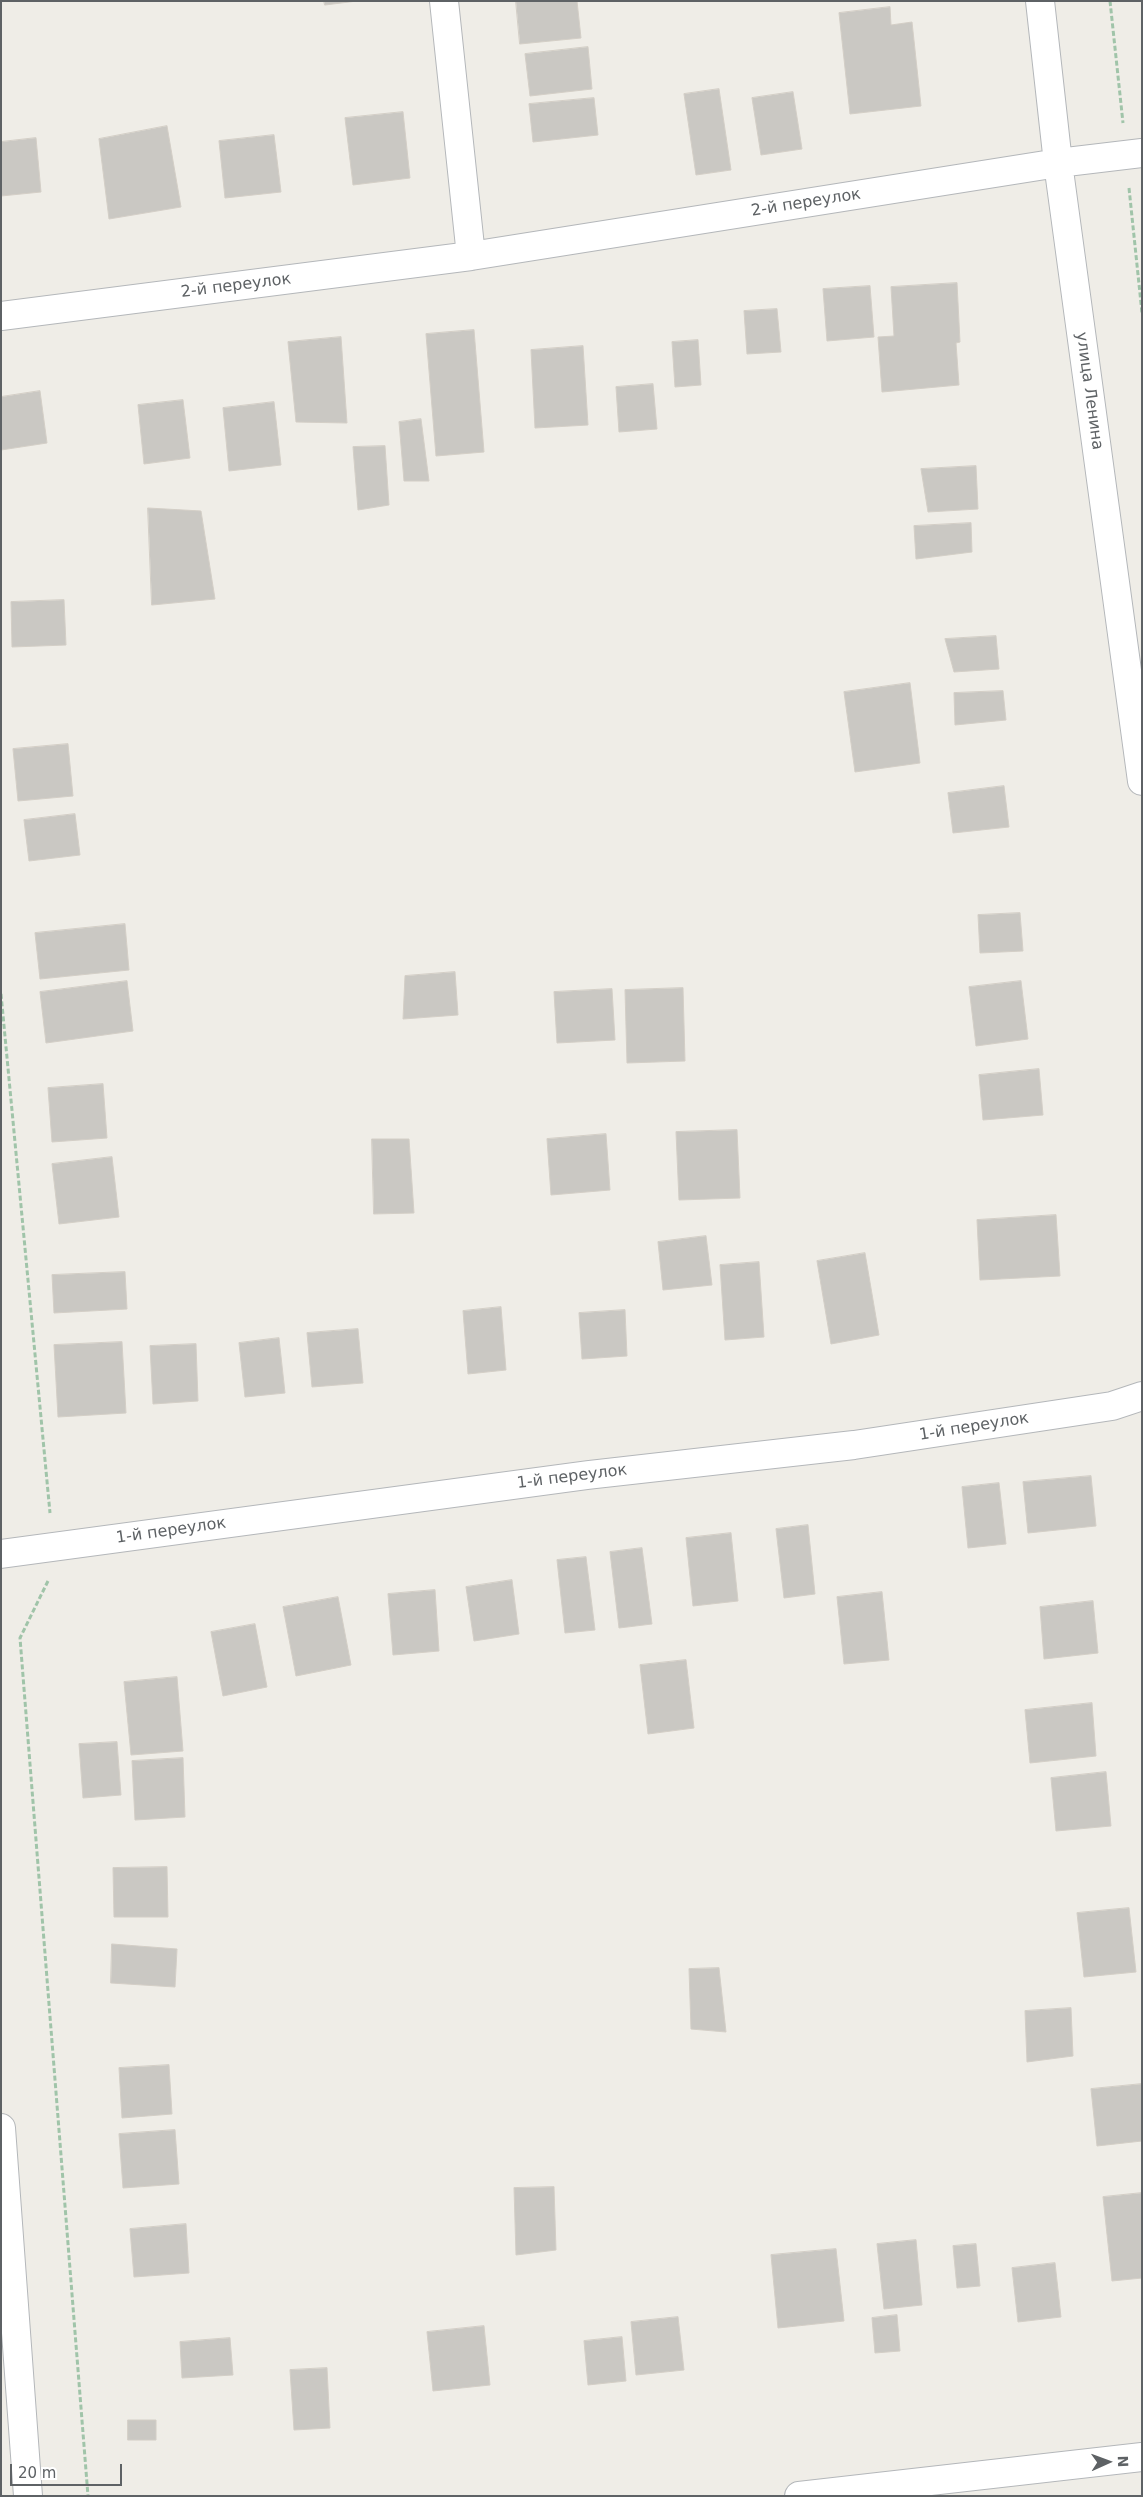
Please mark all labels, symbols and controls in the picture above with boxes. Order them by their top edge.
street label: 2-й переулок [750,185,862,221]
street label: 2-й переулок [180,270,292,302]
street label: улица Ленина [1071,331,1107,451]
street label: 1-й переулок [918,1409,1030,1445]
street label: 1-й переулок [516,1461,628,1493]
street label: 1-й переулок [115,1514,227,1548]
north arrow [1083,2437,1133,2487]
scale bar [12,2454,125,2486]
text: N [1115,2455,1131,2468]
text: 20 m [18,2464,56,2482]

